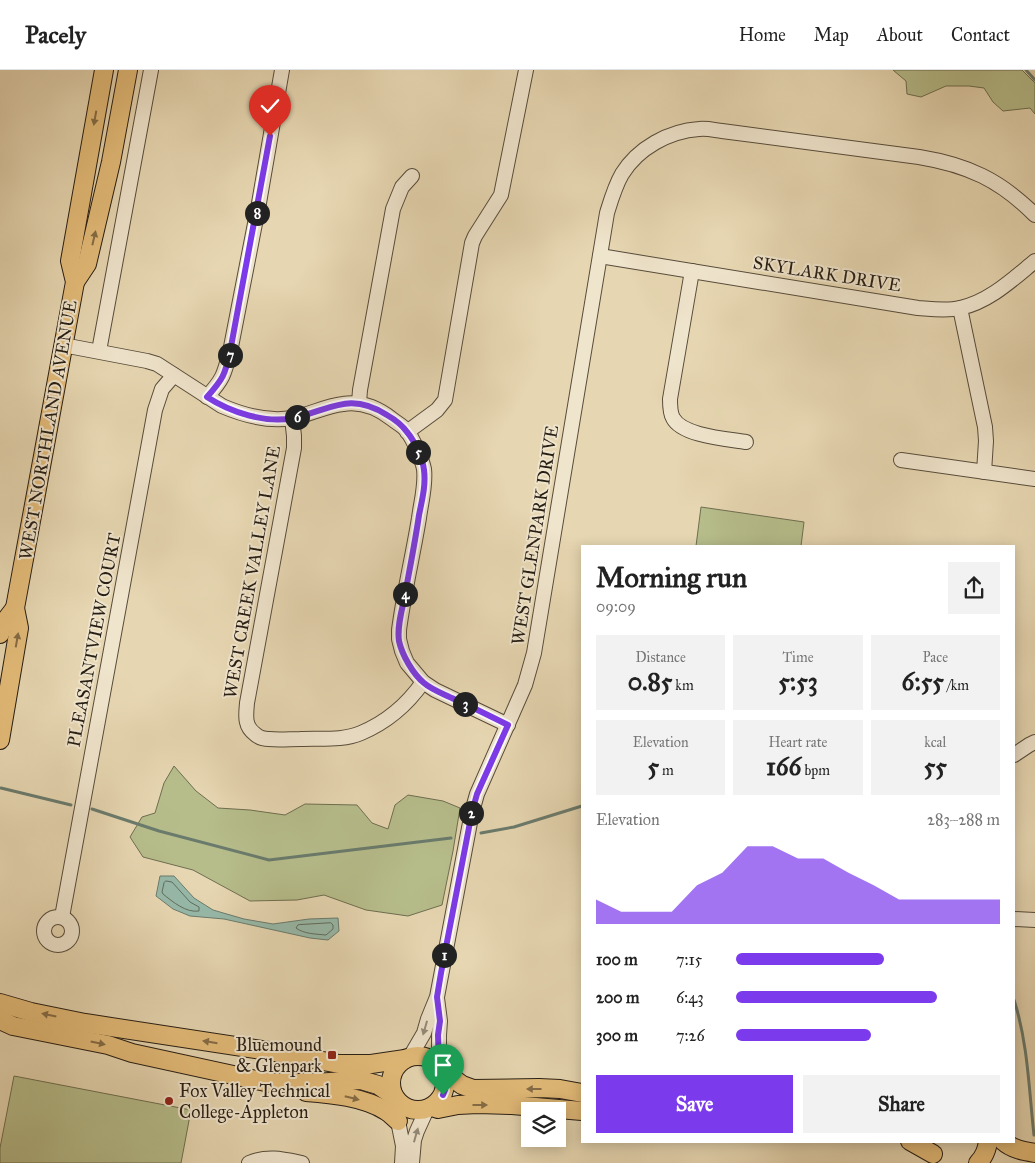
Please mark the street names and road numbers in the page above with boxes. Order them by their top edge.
street label: SKYLARK DRIVE [751,251,903,297]
street label: WEST NORTHLAND AVENUE [14,298,82,562]
street label: WEST GLENPARK DRIVE [507,423,563,646]
street label: WEST CREEK VALLEY LANE [219,444,285,700]
street label: PLEASANTVIEW COURT [62,531,126,749]

